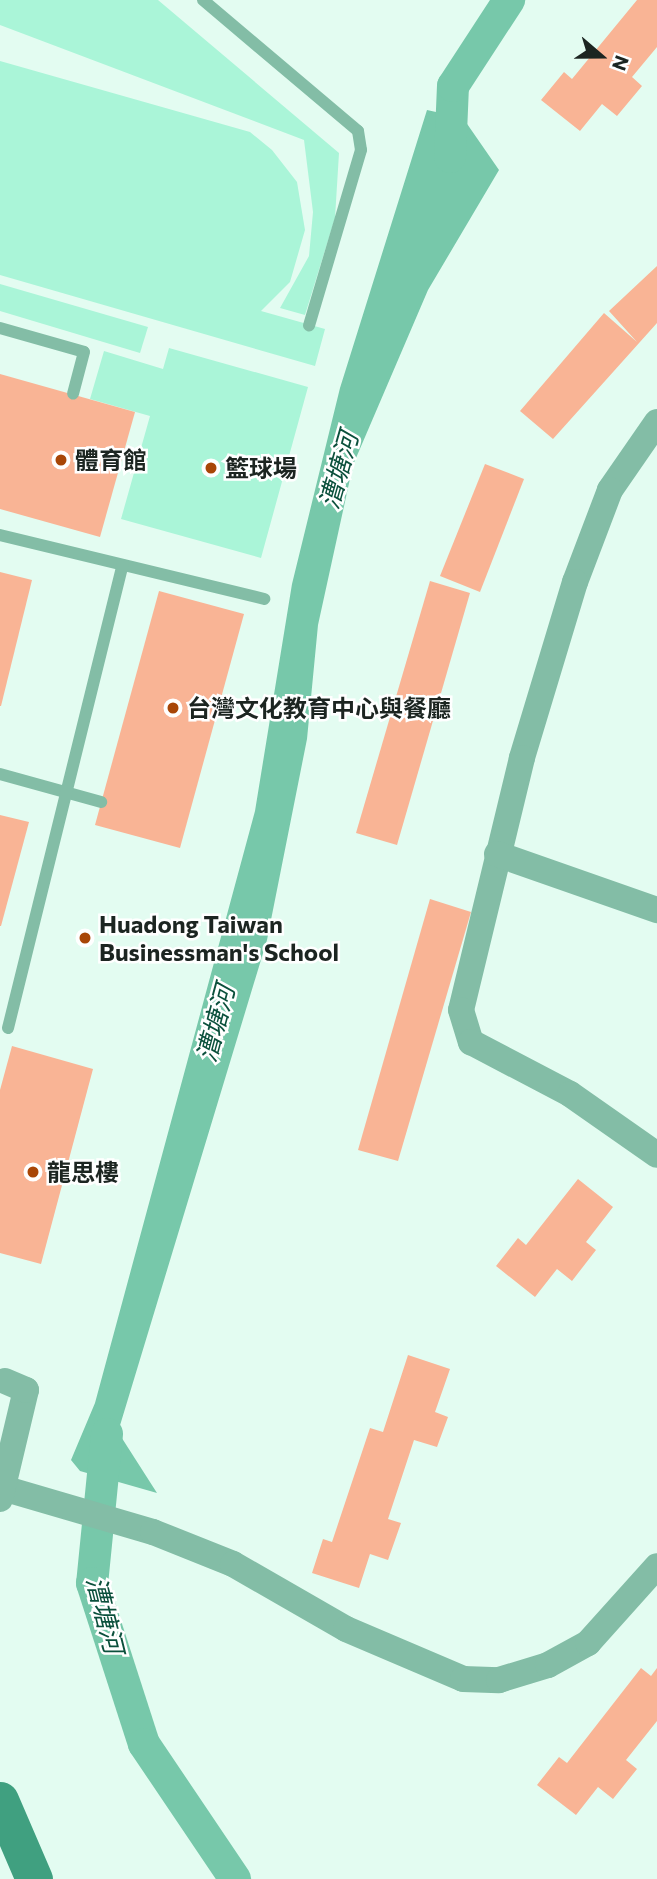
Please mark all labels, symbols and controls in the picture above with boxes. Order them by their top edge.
north arrow [566,21,636,91]
text: N [608,53,634,74]
water label: 漕塘河 [312,428,364,512]
place label: 體育館 [75,446,147,474]
marker: 體育館 [53,452,69,468]
place label: 籃球場 [225,454,297,482]
marker: 籃球場 [203,460,219,476]
place label: 台灣文化教育中心與餐廳 [187,694,451,722]
marker: 台灣文化教育中心與餐廳 [165,700,181,716]
place label: Huadong Taiwan Businessman's School [99,910,339,966]
marker: Huadong Taiwan Businessman's School [77,930,93,946]
water label: 漕塘河 [190,981,240,1065]
place label: 龍思樓 [47,1158,119,1186]
marker: 龍思樓 [25,1164,41,1180]
water label: 漕塘河 [81,1573,131,1657]

